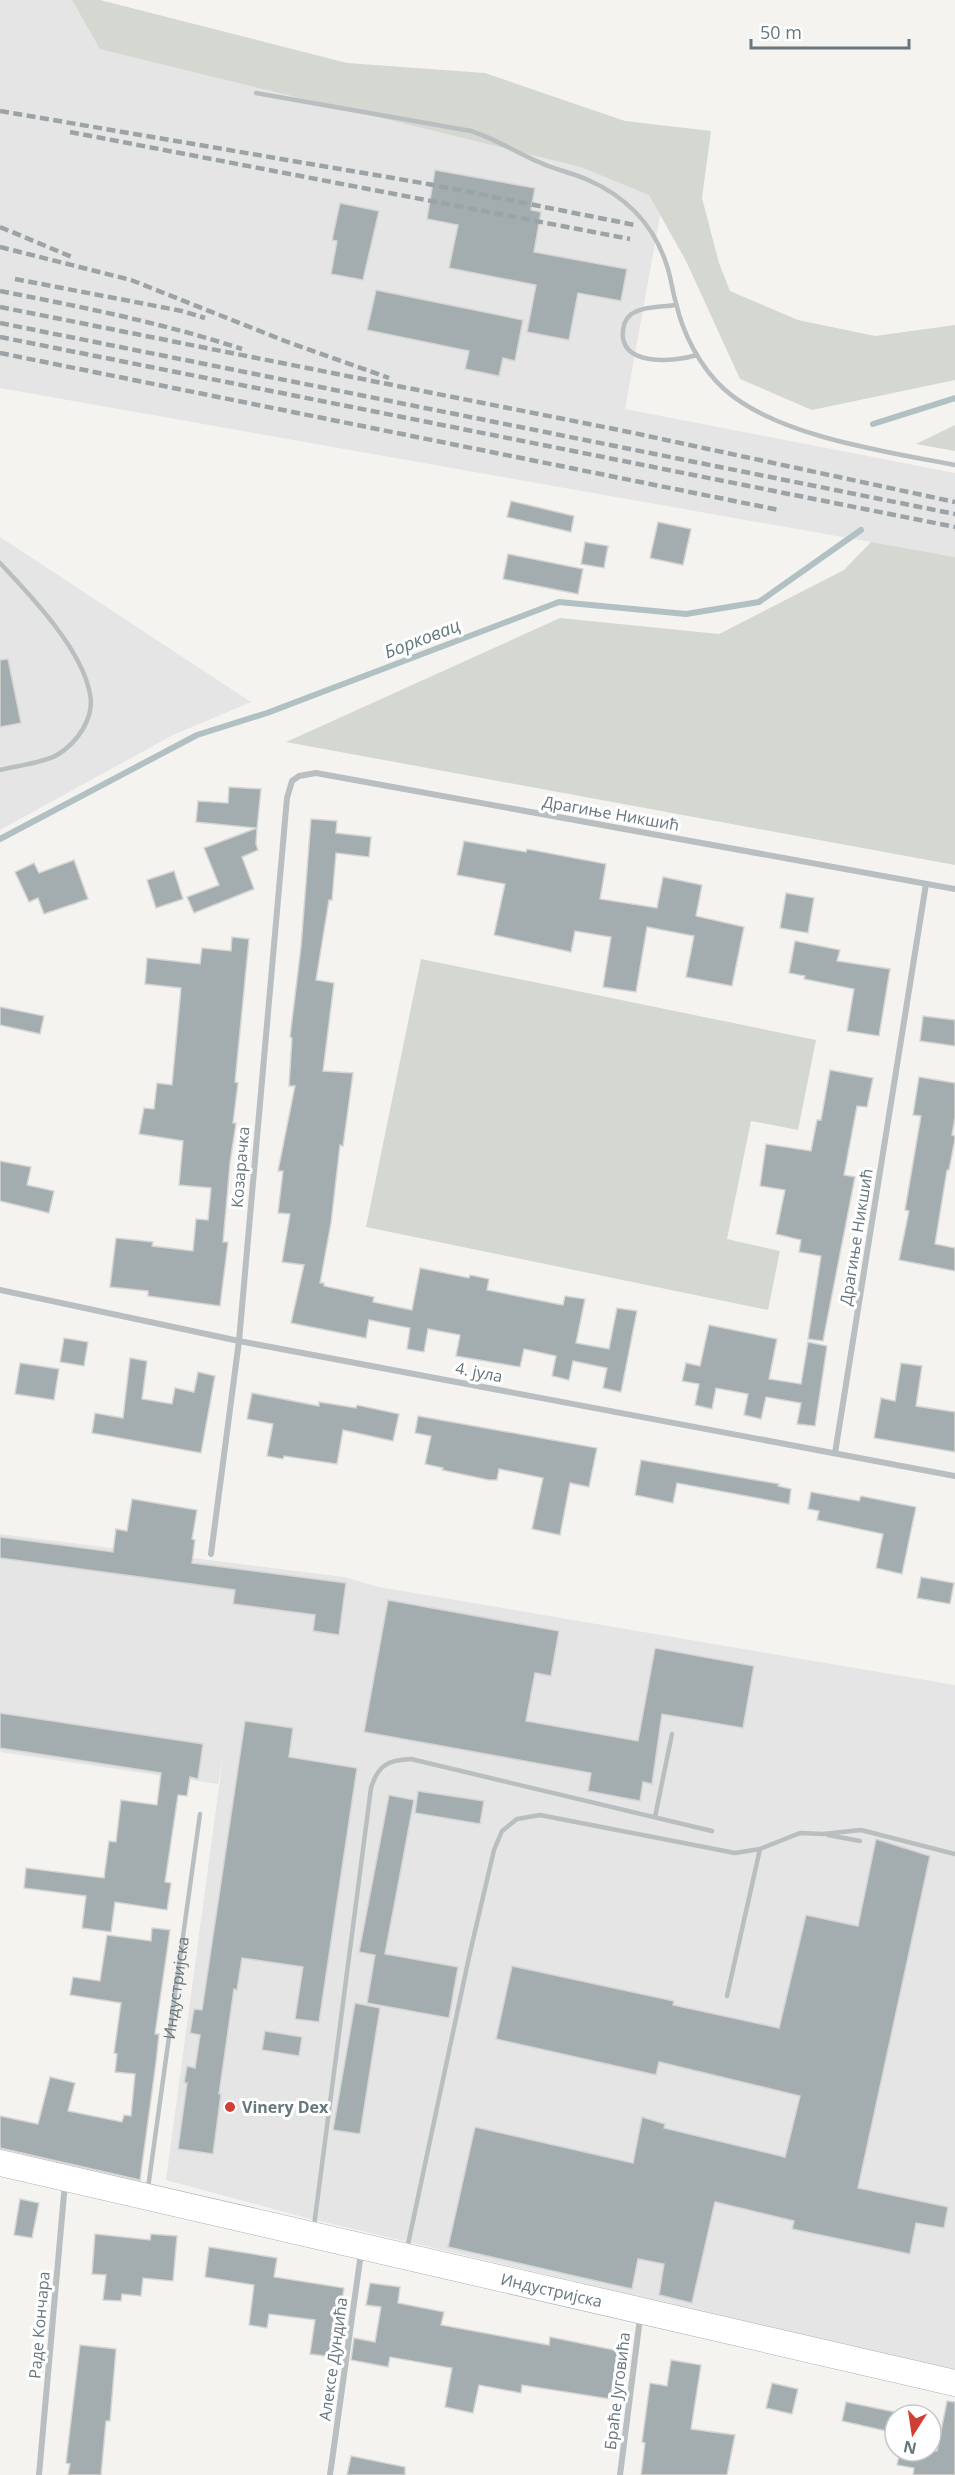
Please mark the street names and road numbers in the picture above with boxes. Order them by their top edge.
street label: Драгиње Никшић [541,790,681,836]
street label: Козарачка [225,1125,255,1209]
street label: Драгиње Никшић [834,1167,878,1307]
street label: 4. јула [454,1357,504,1387]
street label: Индустријска [158,1935,194,2041]
street label: Индустријска [499,2268,604,2312]
street label: Раде Кончара [23,2270,55,2380]
street label: Алексе Дундића [313,2296,353,2422]
street label: Браће Југовића [599,2331,635,2451]

